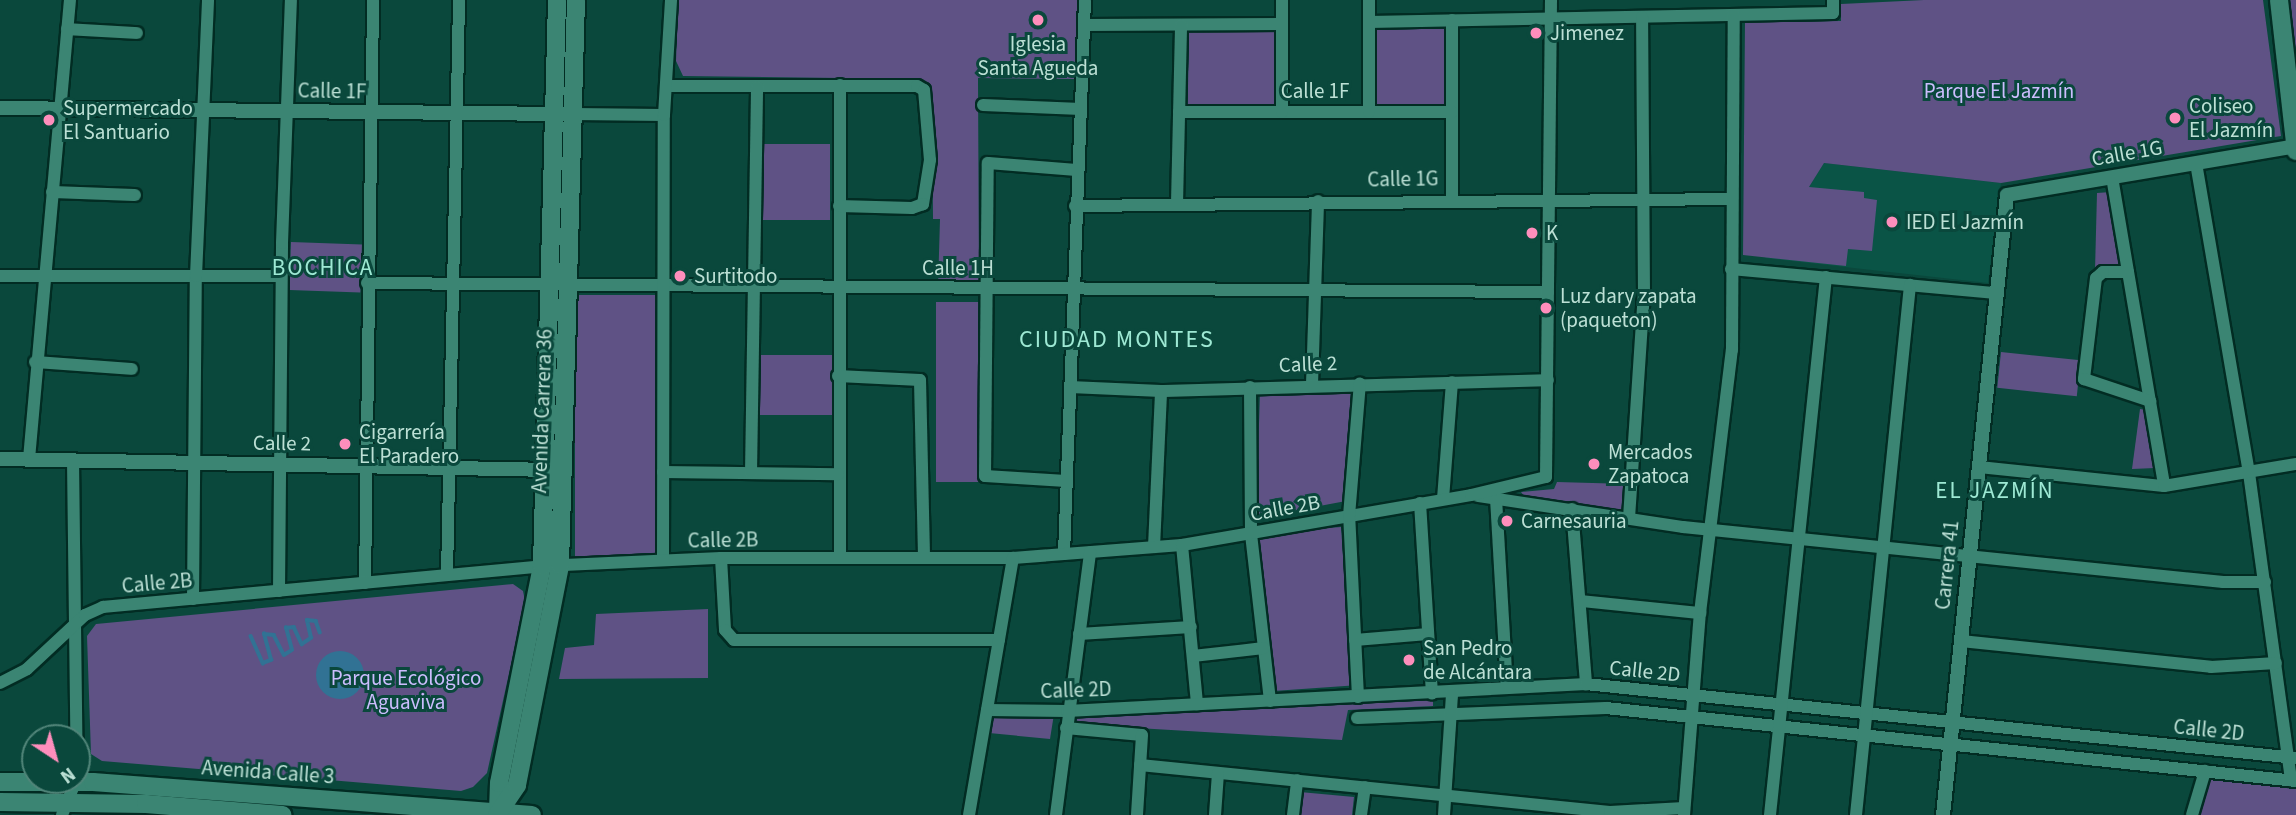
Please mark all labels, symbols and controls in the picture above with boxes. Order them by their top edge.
marker: Iglesia Santa Agueda [1030,12,1046,28]
place label: Jimenez [1550,20,1624,46]
marker: Jimenez [1528,25,1544,41]
place label: Iglesia Santa Agueda [978,31,1098,81]
street label: Calle 1F [297,78,367,104]
street label: Calle 1F [1281,78,1349,104]
park label: Parque El Jazmín [1924,78,2074,104]
place label: Coliseo El Jazmín [2189,93,2273,143]
place label: Supermercado El Santuario [63,95,193,145]
marker: Coliseo El Jazmín [2167,110,2183,126]
marker: Supermercado El Santuario [41,112,57,128]
street label: Calle 1G [2090,134,2164,172]
street label: Calle 1G [1367,166,1439,192]
place label: IED El Jazmín [1906,209,2024,235]
marker: IED El Jazmín [1884,214,1900,230]
place label: K [1546,220,1558,246]
marker: K [1524,225,1540,241]
district label: BOCHICA [273,254,373,282]
street label: Calle 1H [922,255,994,281]
place label: Surtitodo [694,263,777,289]
marker: Surtitodo [672,268,688,284]
place label: Luz dary zapata (paqueton) [1560,283,1697,333]
marker: Luz dary zapata (paqueton) [1538,300,1554,316]
district label: CIUDAD MONTES [1021,326,1213,354]
street label: Avenida Carrera 36 [527,328,557,494]
street label: Calle 2 [1278,350,1338,378]
place label: Cigarrería El Paradero [359,419,459,469]
street label: Calle 2 [253,430,311,456]
marker: Cigarrería El Paradero [337,436,353,452]
place label: Mercados Zapatoca [1608,439,1692,489]
marker: Mercados Zapatoca [1586,456,1602,472]
district label: EL JAZMÍN [1936,477,2054,505]
street label: Calle 2B [1248,489,1322,527]
place label: Carnesauria [1521,508,1627,534]
marker: Carnesauria [1499,513,1515,529]
street label: Carrera 41 [1930,519,1964,611]
street label: Calle 2B [687,527,759,553]
street label: Calle 2B [121,567,193,599]
place label: San Pedro de Alcántara [1423,635,1532,685]
marker: San Pedro de Alcántara [1401,652,1417,668]
street label: Calle 2D [1608,655,1682,687]
park label: Parque Ecológico Aguaviva [331,665,481,715]
street label: Calle 2D [1040,676,1112,704]
street label: Calle 2D [2172,714,2246,746]
north arrow [21,724,91,794]
street label: Avenida Calle 3 [201,755,335,789]
text: N [54,760,81,789]

